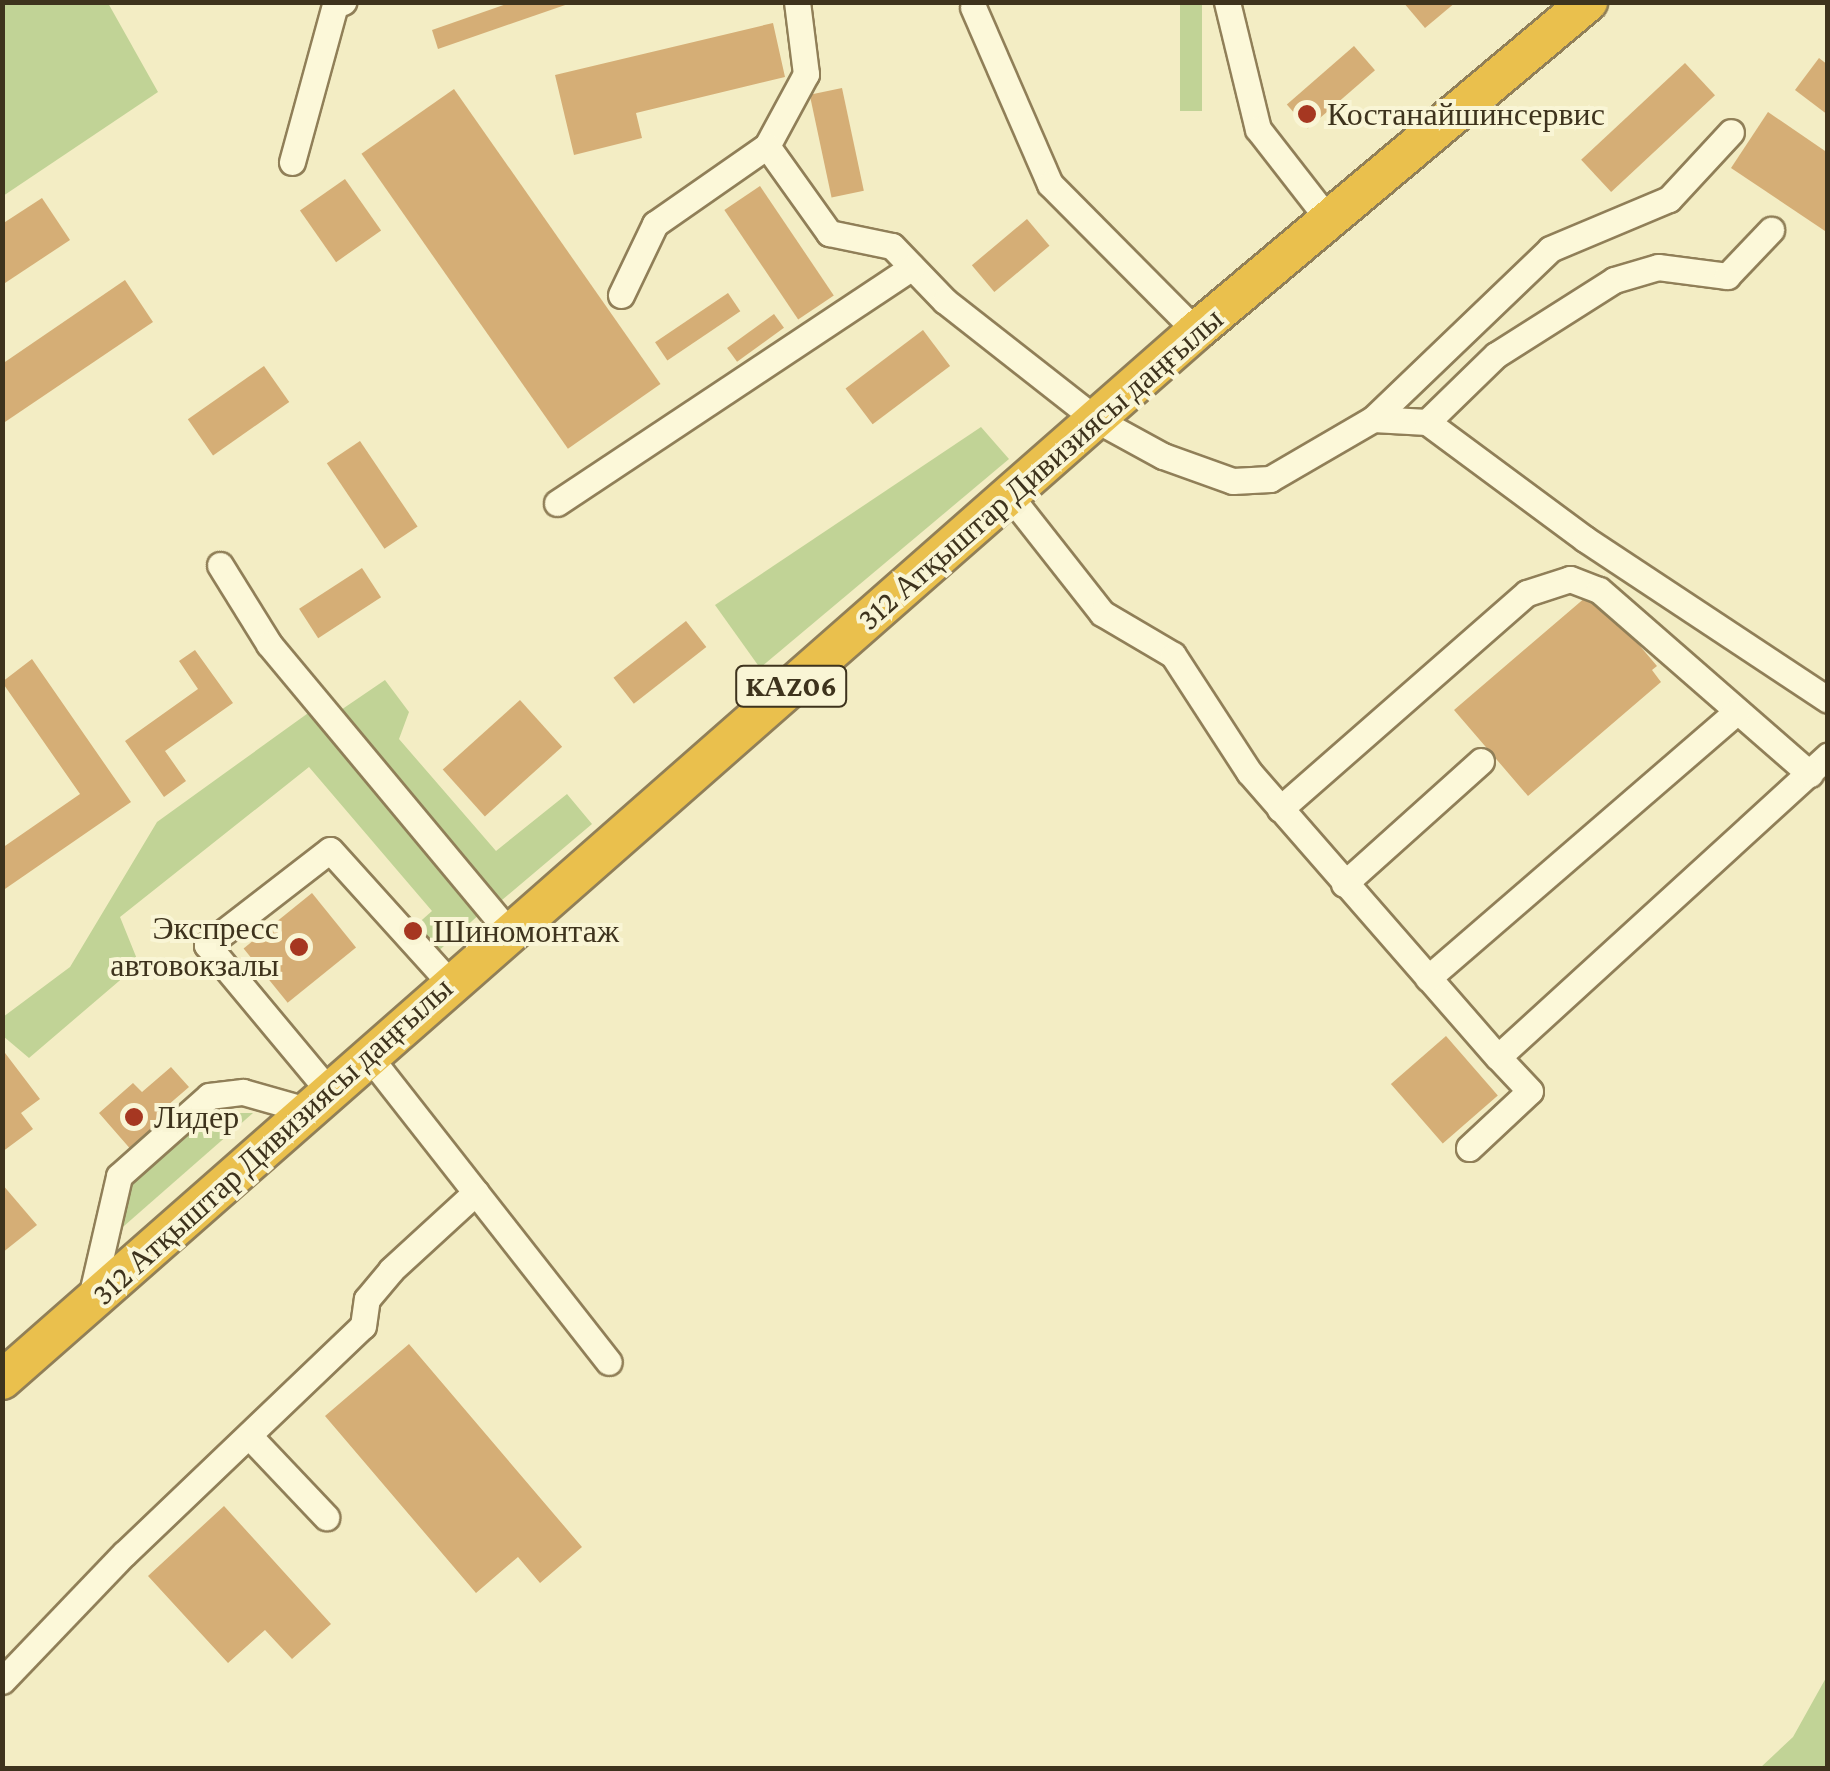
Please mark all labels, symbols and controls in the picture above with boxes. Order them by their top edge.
place label: Костанайшинсервис [1327,95,1605,133]
marker: Костанайшинсервис [1296,103,1318,125]
street label: 312 Атқыштар Дивизиясы даңғылы [849,300,1231,638]
road number: KАZ06 [734,661,848,711]
place label: Экспресс автовокзалы [110,910,279,985]
place label: Шиномонтаж [433,912,619,950]
marker: Шиномонтаж [402,920,424,942]
marker: Экспресс автовокзалы [288,936,310,958]
street label: 312 Атқыштар Дивизиясы даңғылы [84,969,460,1313]
place label: Лидер [154,1098,239,1136]
marker: Лидер [123,1106,145,1128]

